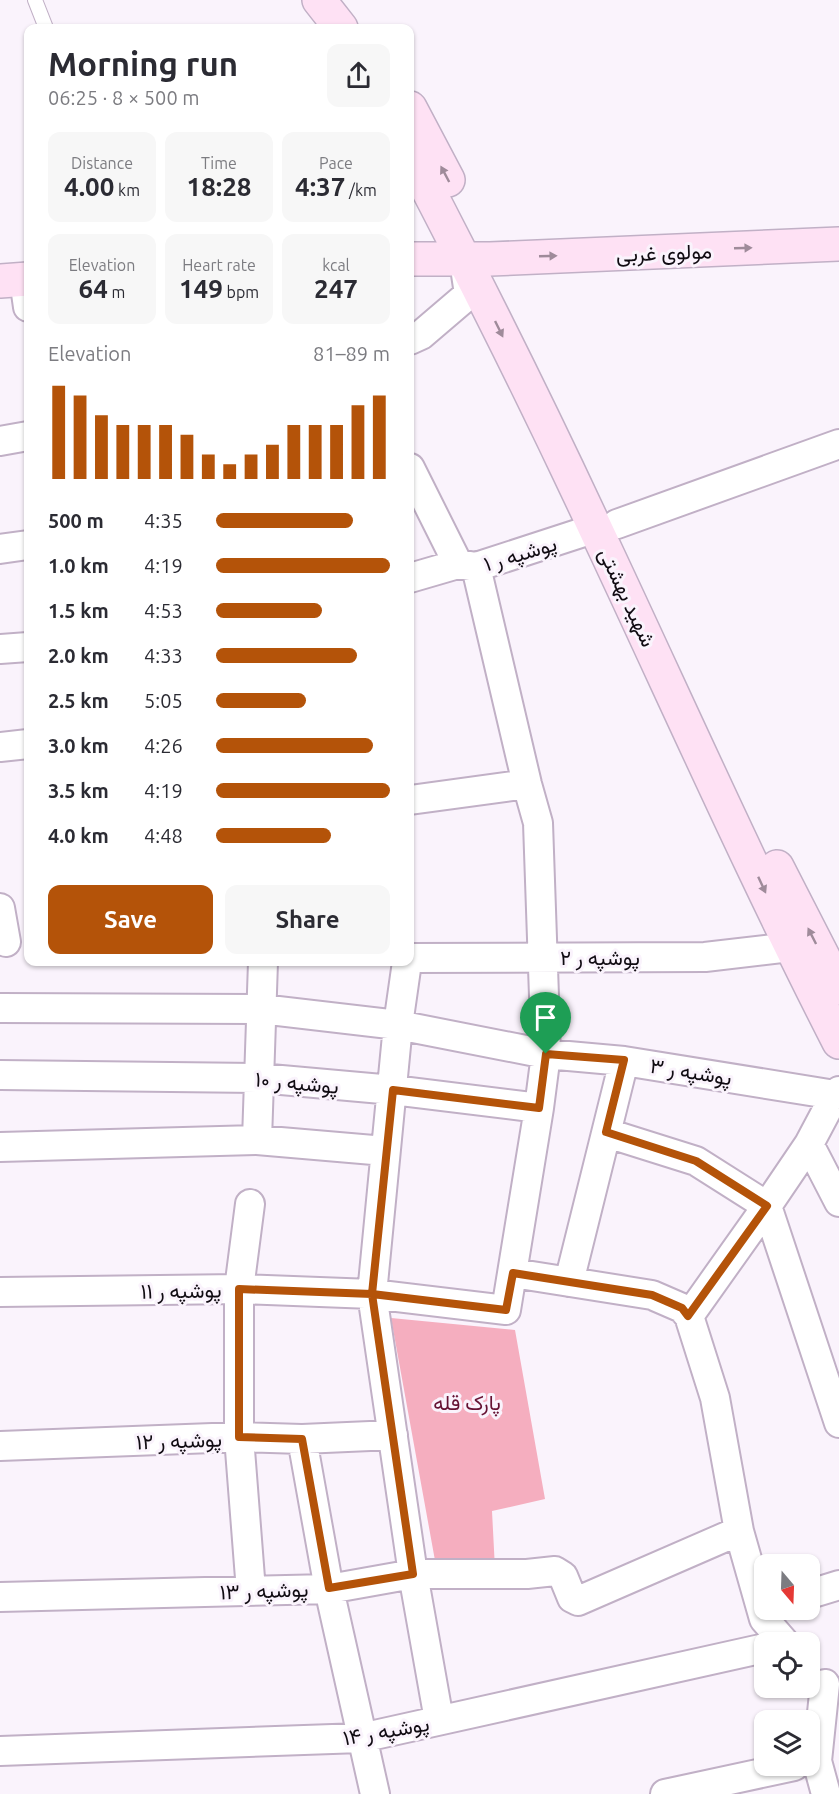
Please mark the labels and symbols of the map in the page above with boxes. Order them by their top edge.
one-way arrow [440,166,450,183]
street label: مولوی غربی [616,238,712,268]
one-way arrow [734,244,753,253]
one-way arrow [539,252,558,261]
one-way arrow [494,321,503,338]
street label: ۱ پوشپه ر [481,531,560,578]
street label: شهید بهشتی [593,544,661,651]
one-way arrow [757,877,766,894]
one-way arrow [808,928,817,945]
street label: پوشپه ر ۲ [560,945,640,972]
pin [520,992,571,1054]
street label: پوشپه ر ۳ [648,1053,734,1092]
street label: پوشپه ر ۱۰ [254,1066,340,1101]
street label: پوشپه ر ۱۱ [140,1277,222,1306]
park label: پارک قله [433,1390,501,1417]
street label: پوشپه ر ۱۲ [136,1427,222,1456]
north arrow [754,1554,820,1620]
street label: پوشپه ر ۱۳ [219,1576,309,1607]
street label: پوشپه ر ۱۴ [341,1711,431,1752]

